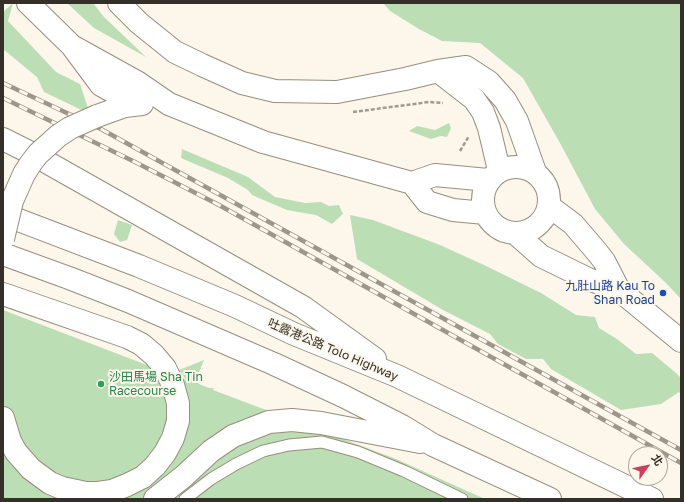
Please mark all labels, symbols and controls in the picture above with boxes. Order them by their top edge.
place label: 九肚山路 Kau To Shan Road [565,279,655,307]
marker: 九肚山路 Kau To Shan Road [658,288,668,298]
street label: 吐露港公路 Tolo Highway [266,316,400,384]
place label: 沙田馬場 Sha Tin Racecourse [109,370,203,398]
marker: 沙田馬場 Sha Tin Racecourse [96,379,106,389]
north arrow [628,446,668,486]
text: 北 [649,452,666,468]

